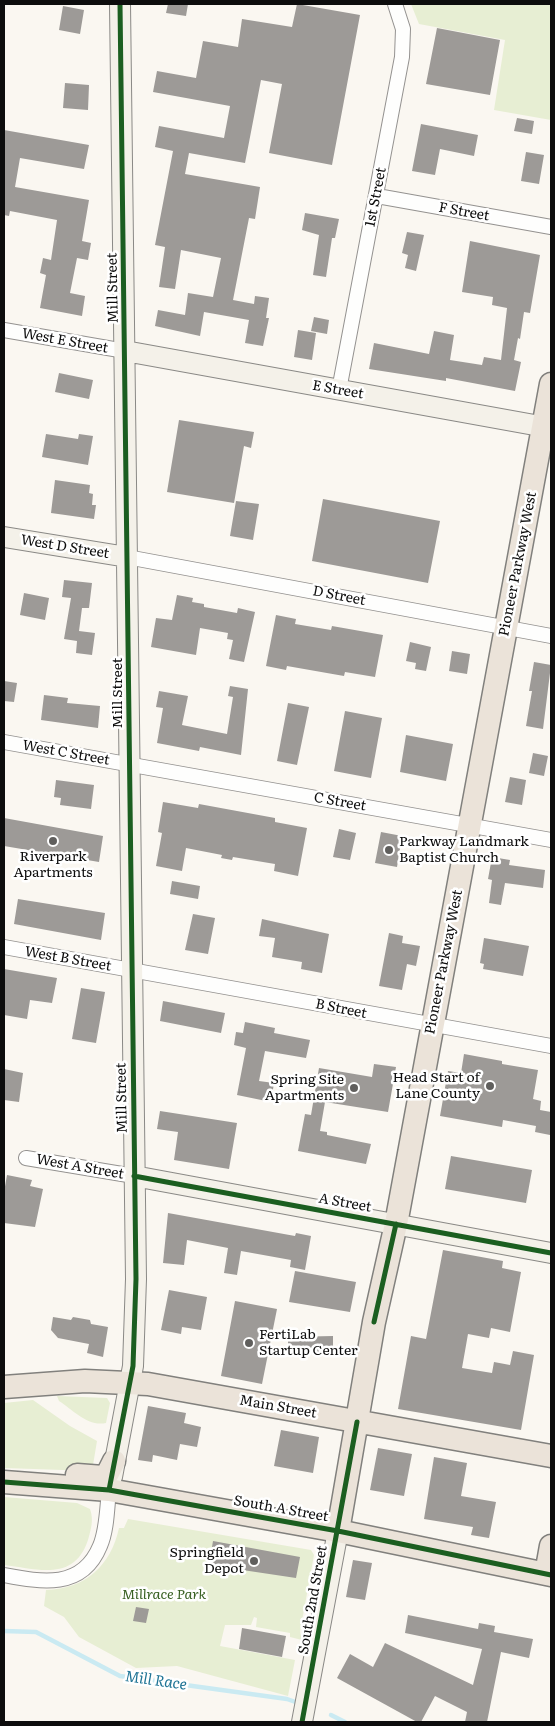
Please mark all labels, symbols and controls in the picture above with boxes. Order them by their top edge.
street label: 1st Street [362,166,390,228]
street label: F Street [437,199,491,225]
street label: Mill Street [104,252,122,324]
street label: West E Street [20,325,110,357]
street label: E Street [311,377,365,403]
street label: Pioneer Parkway West [496,490,540,638]
street label: West D Street [20,532,110,562]
street label: D Street [311,583,367,609]
street label: Mill Street [110,658,126,728]
street label: West C Street [21,737,111,769]
street label: C Street [313,789,367,815]
place label: Parkway Landmark Baptist Church [399,834,529,866]
marker: Riverpark Apartments [47,835,59,847]
marker: Parkway Landmark Baptist Church [383,844,395,856]
place label: Riverpark Apartments [13,849,93,882]
street label: Pioneer Parkway West [422,888,466,1036]
street label: West B Street [23,943,113,975]
street label: B Street [314,996,368,1022]
street label: Mill Street [113,1062,131,1134]
place label: Head Start of Lane County [392,1070,480,1102]
place label: Spring Site Apartments [265,1072,344,1104]
marker: Head Start of Lane County [484,1080,496,1092]
marker: Spring Site Apartments [348,1082,360,1094]
street label: West A Street [35,1151,125,1183]
street label: A Street [317,1190,373,1216]
place label: FertiLab Startup Center [259,1327,358,1360]
marker: FertiLab Startup Center [243,1337,255,1349]
street label: Main Street [238,1392,318,1422]
street label: South A Street [232,1492,330,1526]
street label: South 2nd Street [295,1544,331,1656]
place label: Springfield Depot [170,1545,244,1578]
marker: Springfield Depot [248,1555,260,1567]
park label: Millrace Park [122,1587,206,1603]
water label: Mill Race [124,1668,188,1694]

